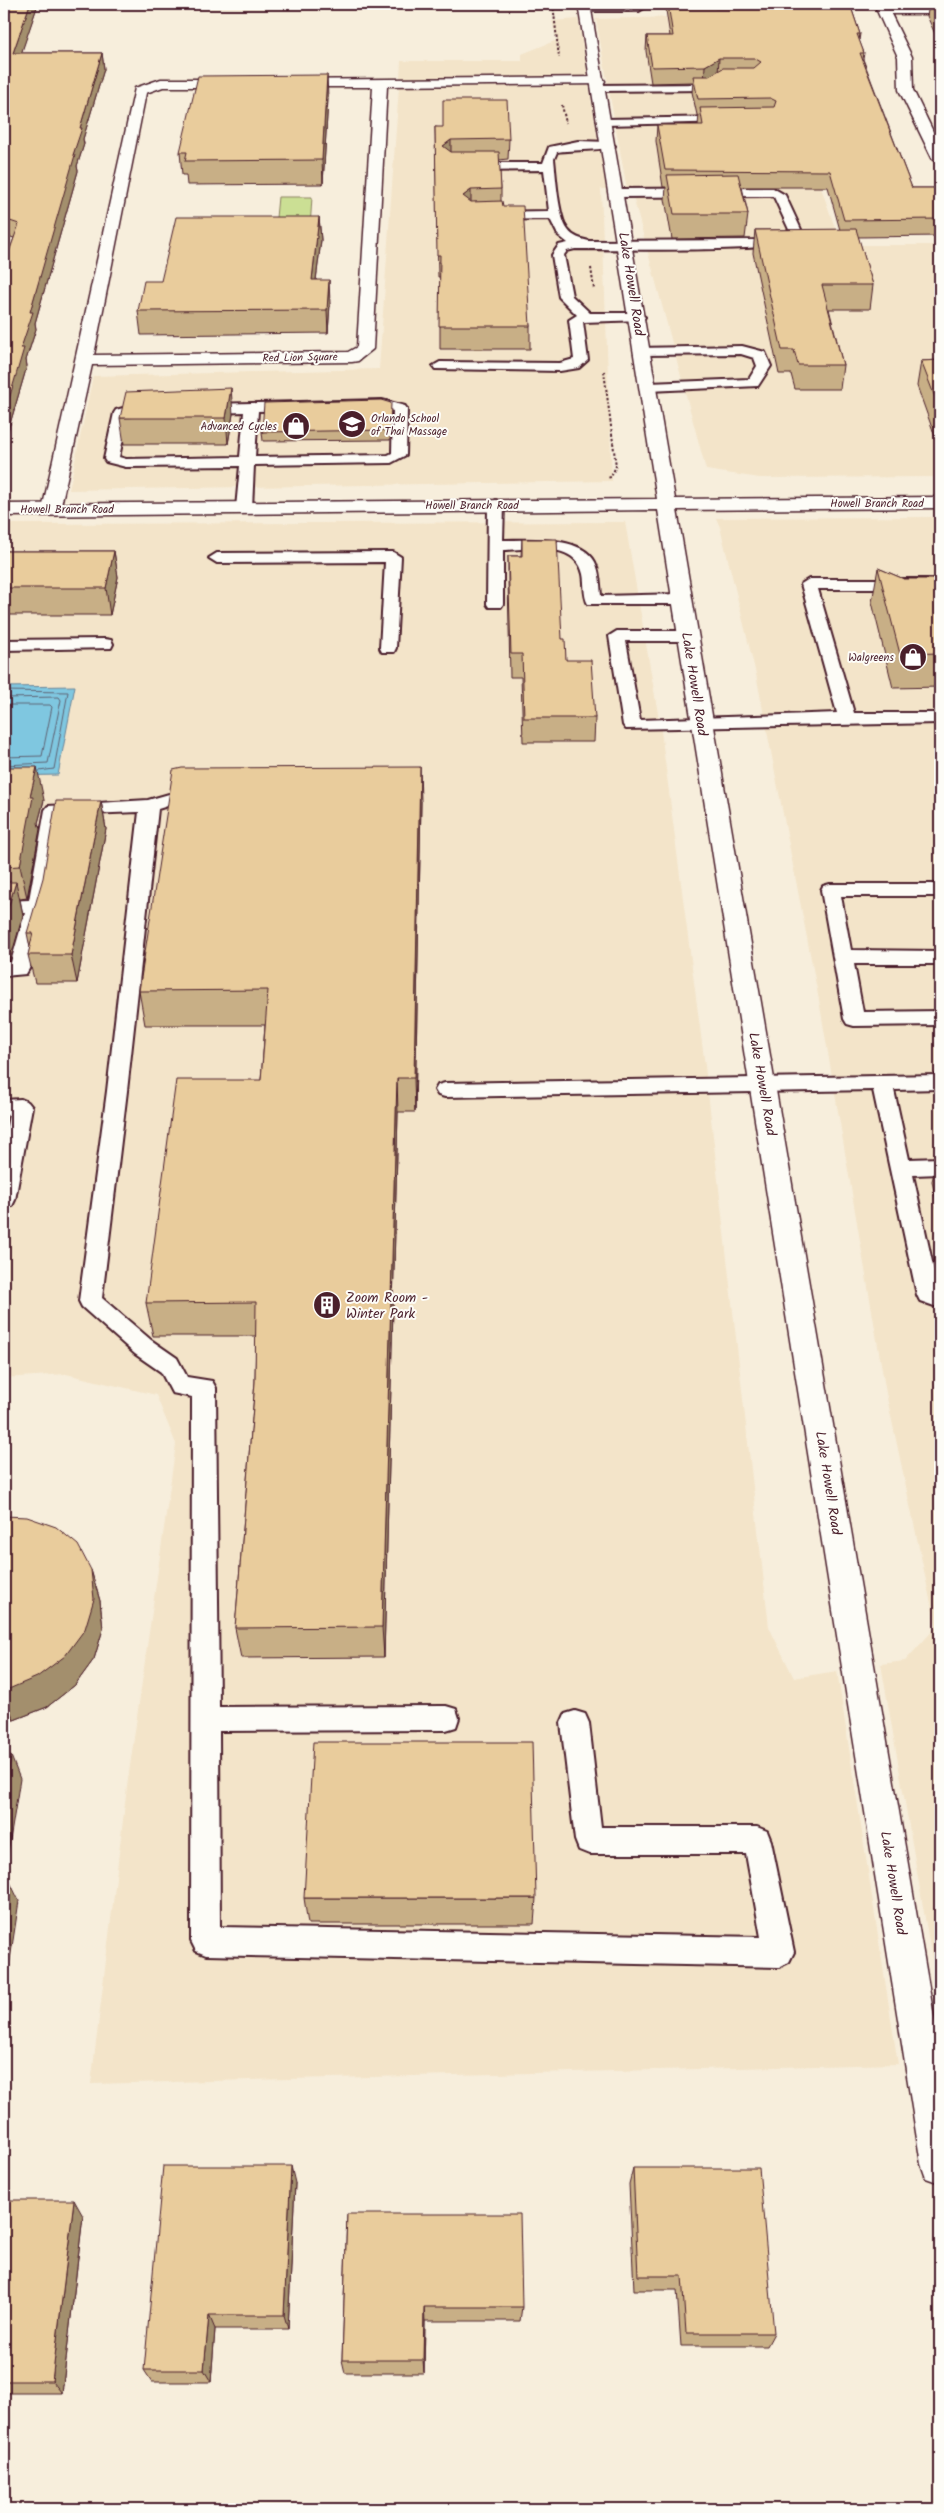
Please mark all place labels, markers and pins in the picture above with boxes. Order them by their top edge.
school or university icon: Orlando School of Thai Massage [337,409,367,439]
place label: Orlando School of Thai Massage [371,410,447,441]
shop icon: Advanced Cycles [281,411,311,441]
place label: Advanced Cycles [200,418,277,436]
shop icon: Walgreens [898,642,928,672]
place label: Walgreens [848,649,894,667]
place label: Zoom Room - Winter Park [346,1287,428,1325]
building icon: Zoom Room - Winter Park [312,1290,342,1320]

